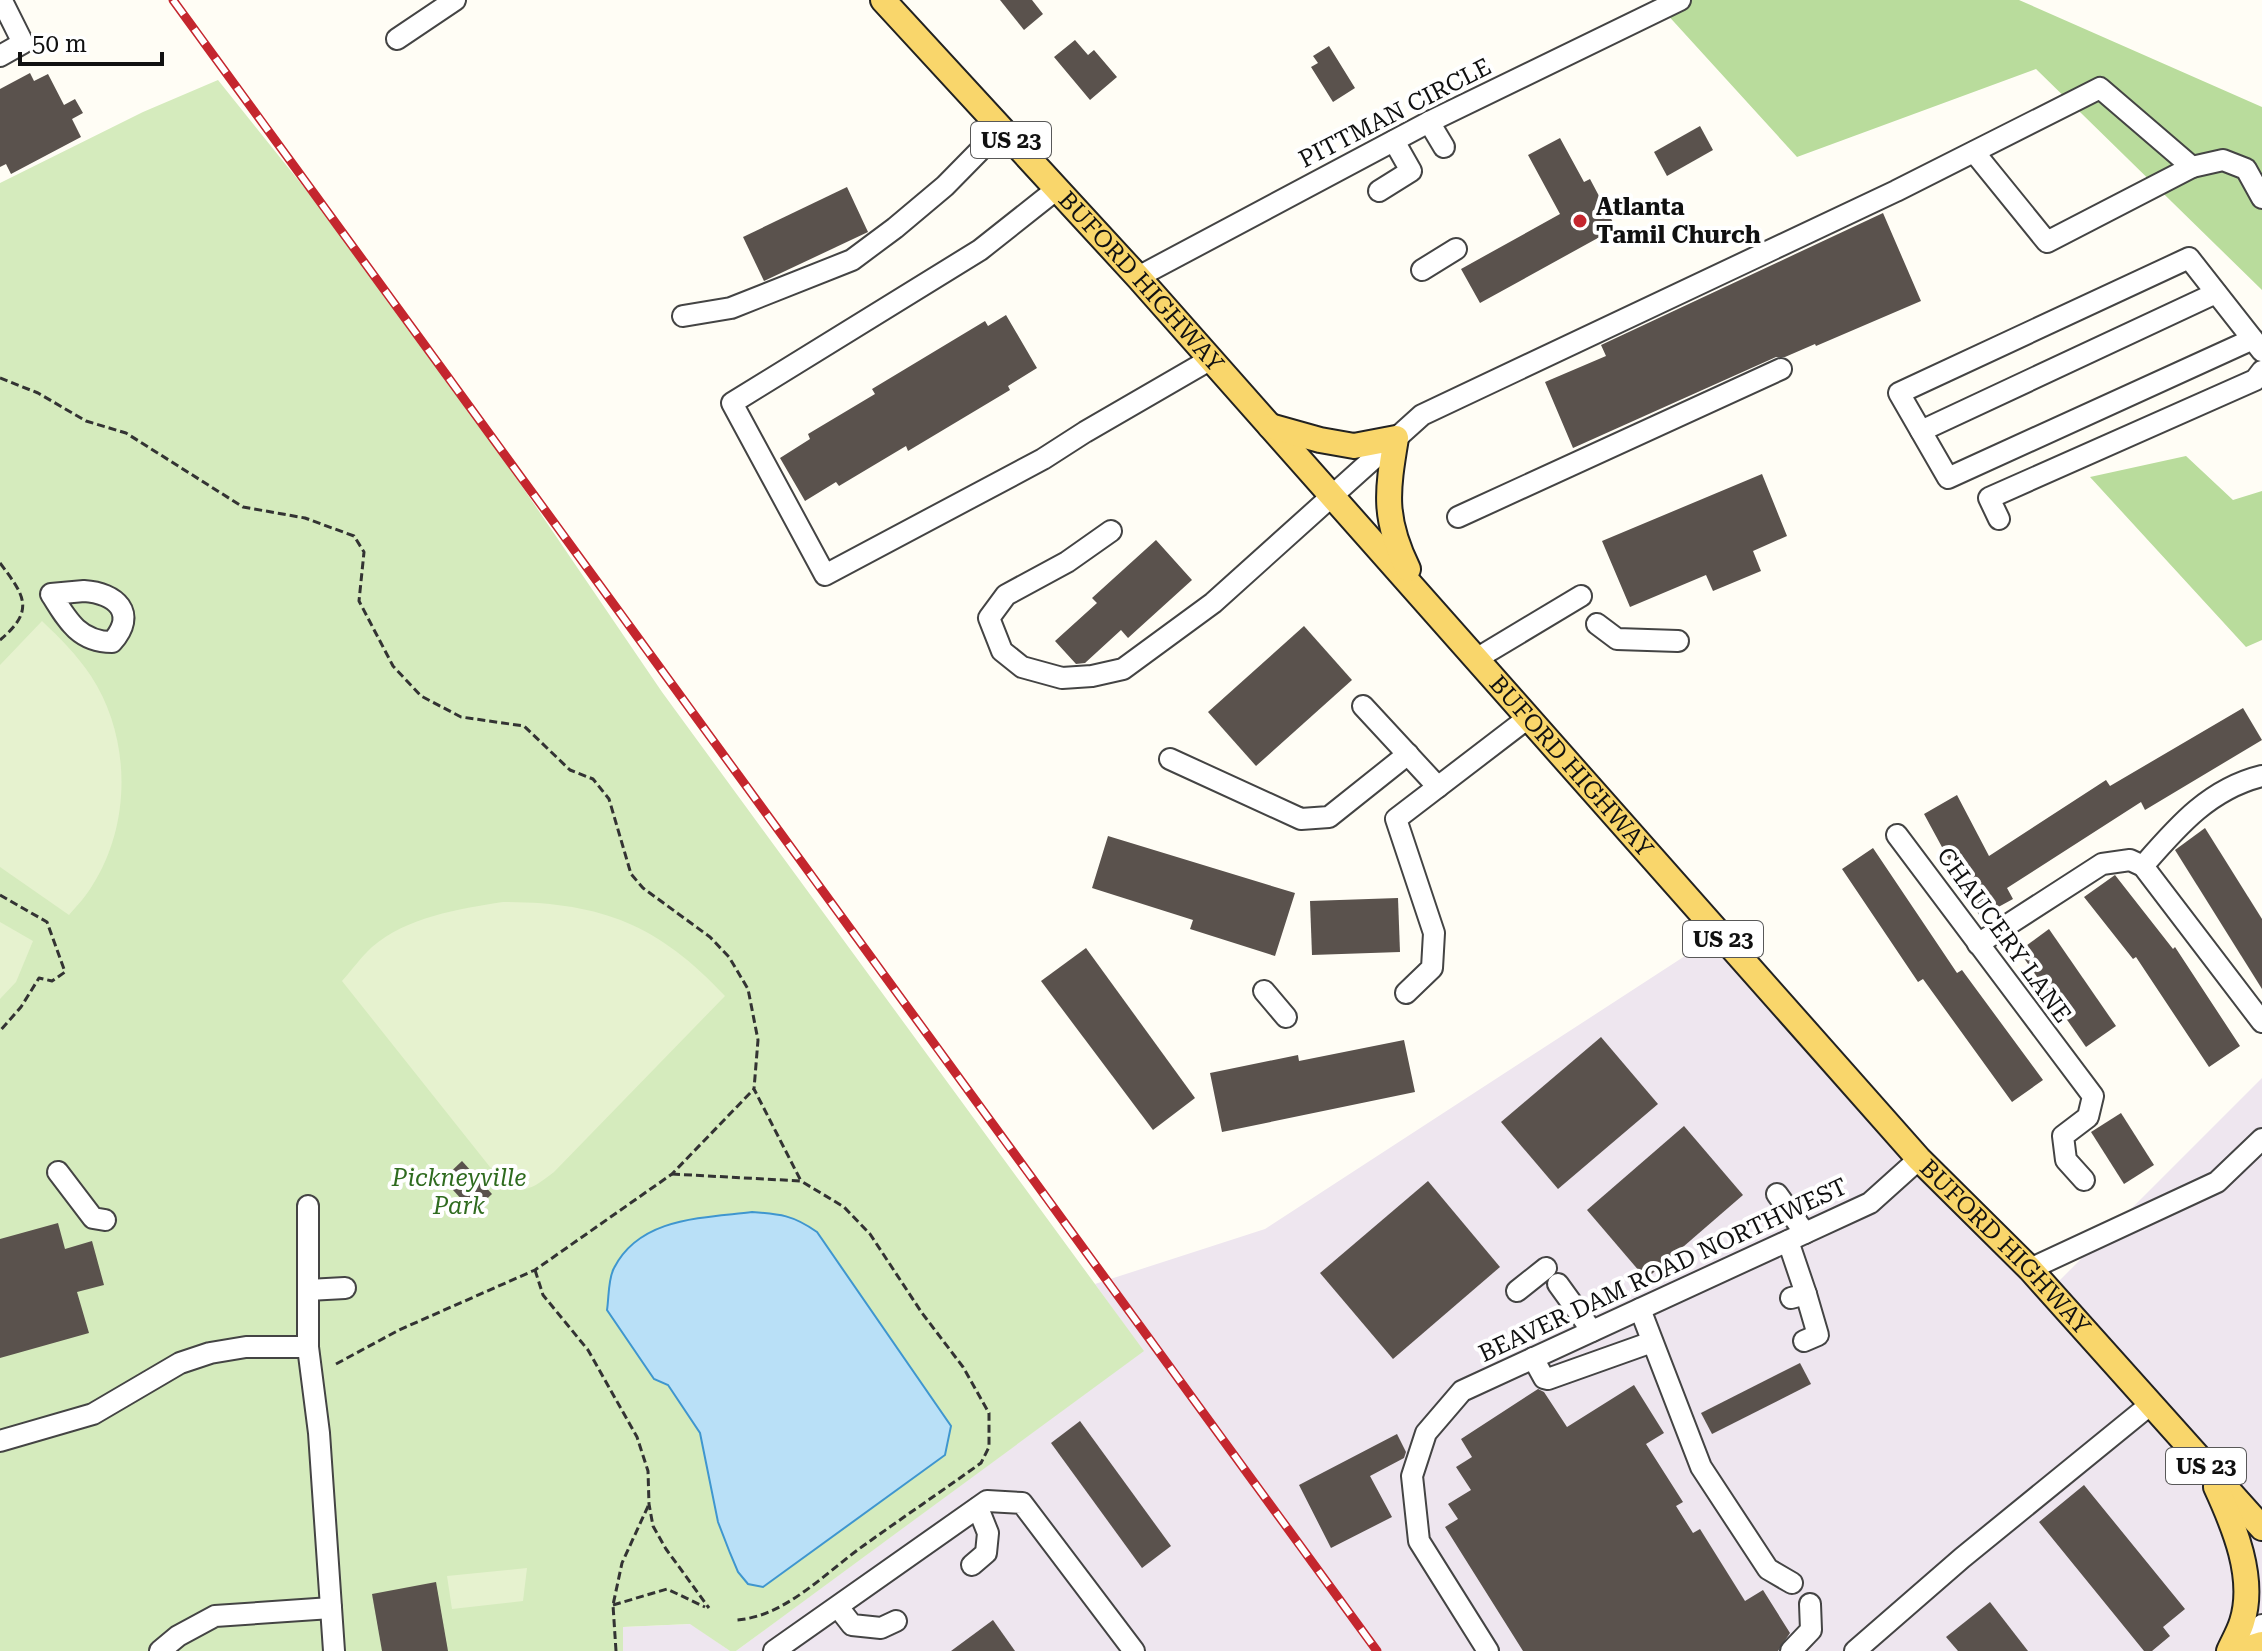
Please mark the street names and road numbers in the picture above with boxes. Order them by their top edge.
street label: PITTMAN CIRCLE [1294,52,1496,174]
road number: US 23 [971,122,1051,158]
street label: BUFORD HIGHWAY [1053,186,1230,378]
street label: BUFORD HIGHWAY [1484,670,1659,863]
street label: CHAUCERY LANE [1931,842,2077,1028]
road number: US 23 [1683,921,1763,957]
street label: BUFORD HIGHWAY [1914,1154,2097,1341]
street label: BEAVER DAM ROAD NORTHWEST [1474,1172,1852,1368]
road number: US 23 [2166,1448,2246,1484]

